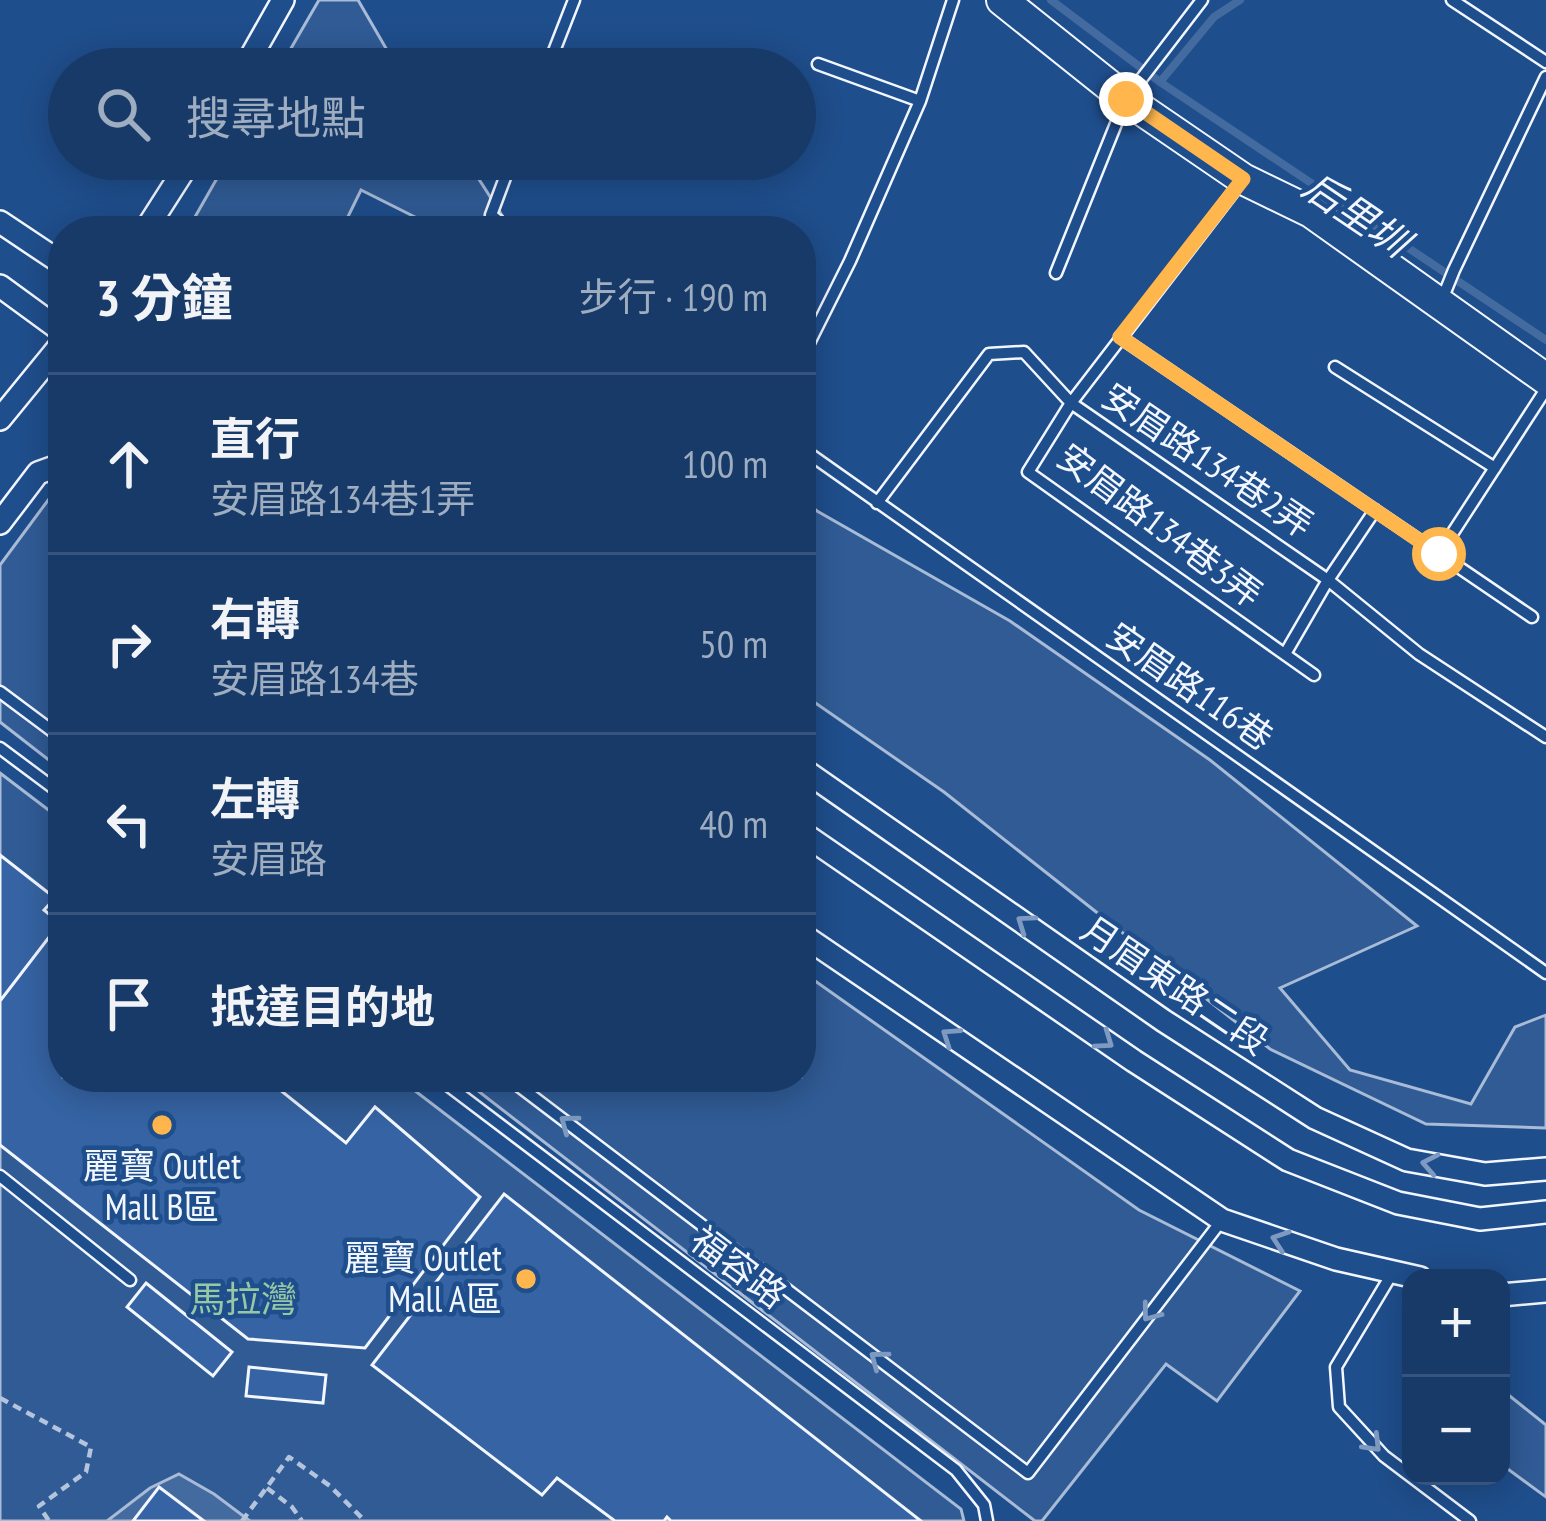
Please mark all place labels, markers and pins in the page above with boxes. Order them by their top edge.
marker: 麗寶 Outlet Mall B區 [149,1112,175,1138]
place label: 麗寶 Outlet Mall B區 [83,1142,241,1230]
place label: 麗寶 Outlet Mall A區 [344,1234,502,1322]
marker: 麗寶 Outlet Mall A區 [513,1266,539,1292]

